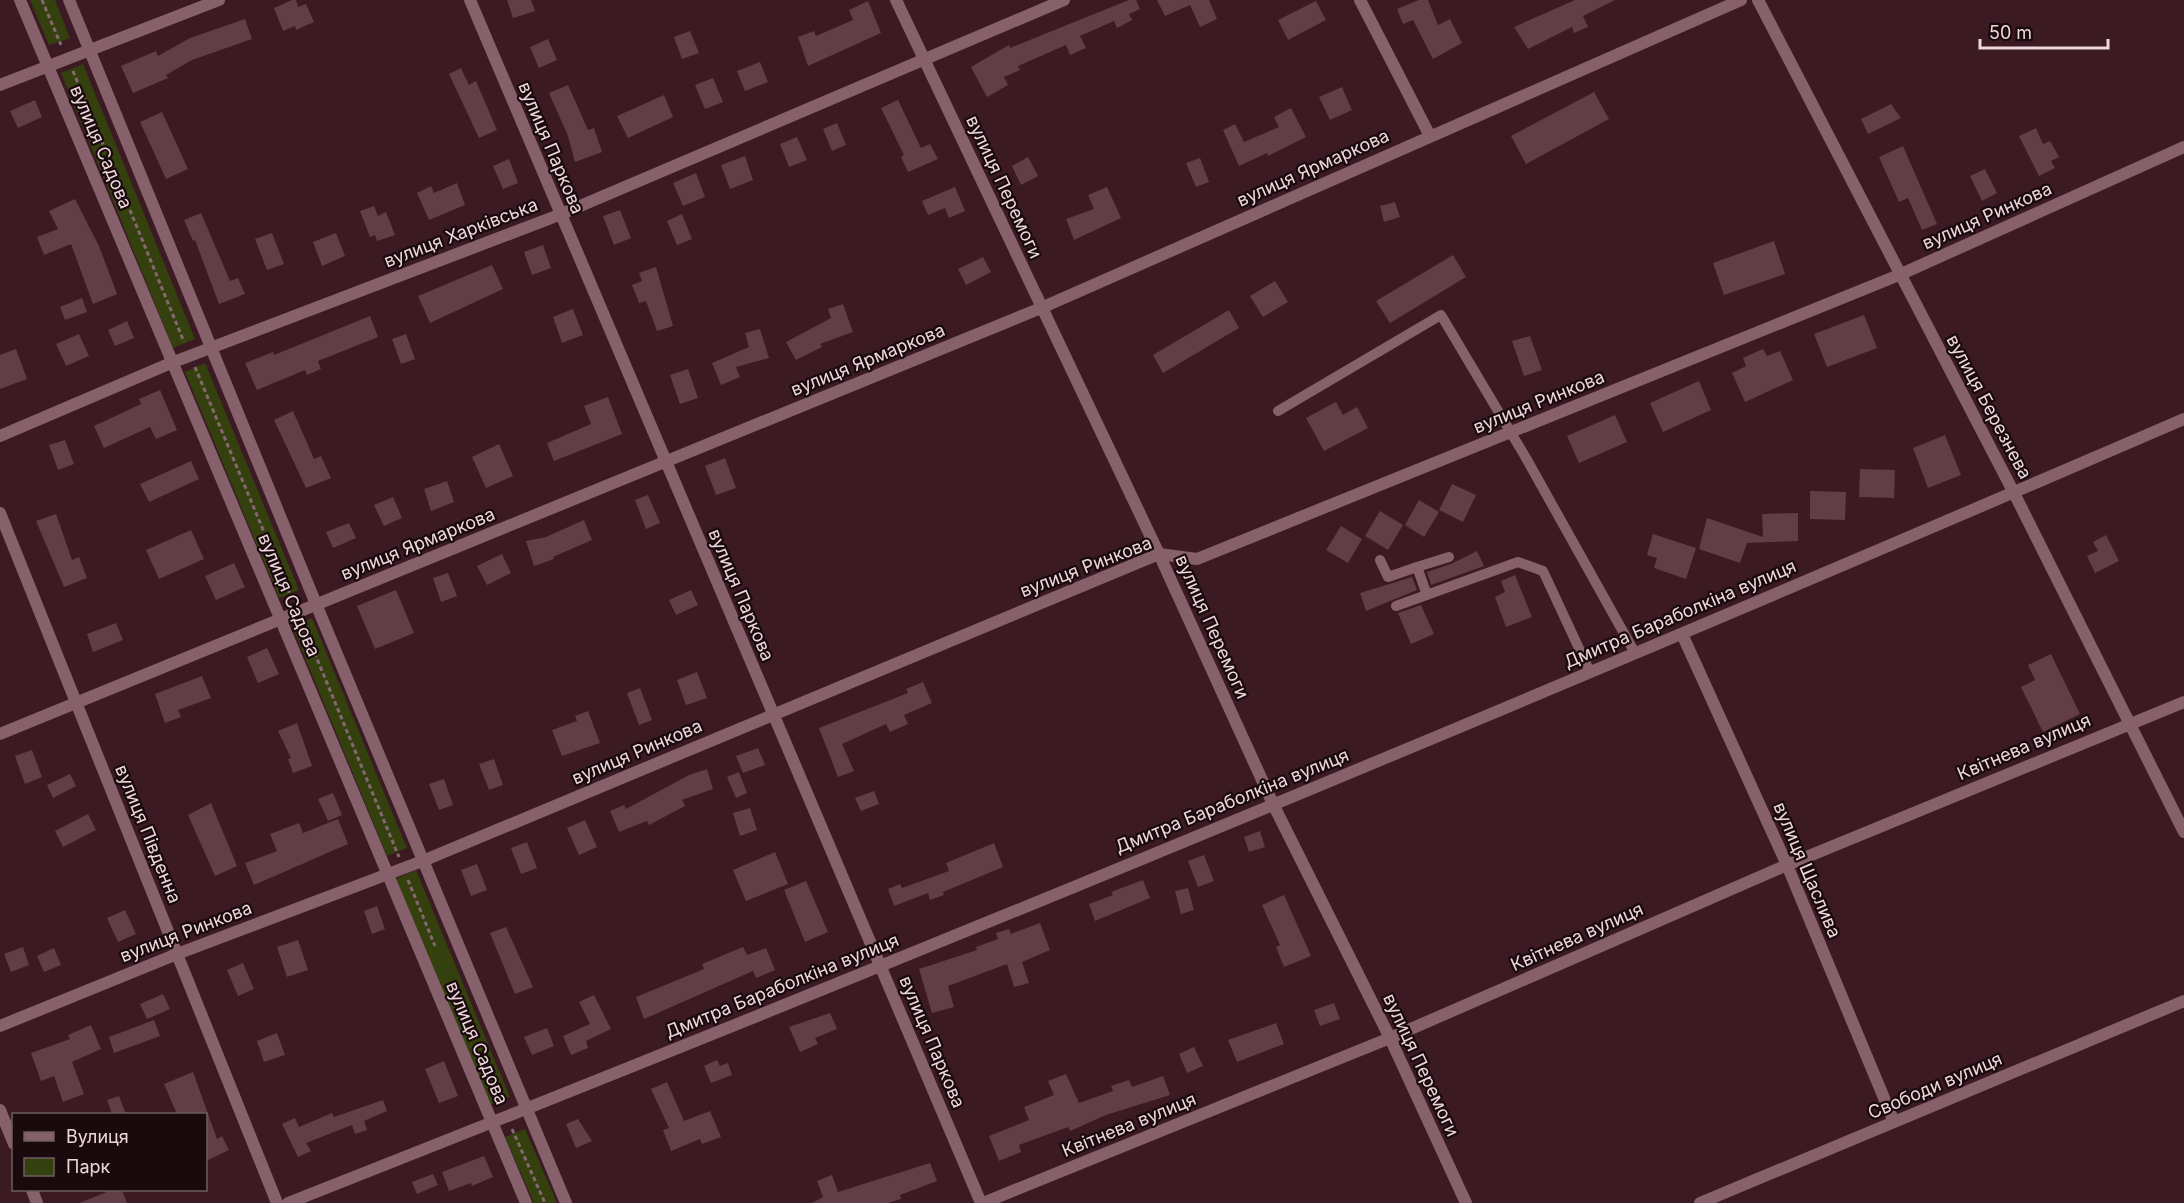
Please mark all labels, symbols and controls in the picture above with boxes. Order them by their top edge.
scale bar [1980,12,2108,50]
text: 50 m [1989,22,2032,43]
street label: вулиця Паркова [514,79,589,217]
street label: вулиця Садова [66,82,137,212]
street label: вулиця Перемоги [962,112,1047,262]
street label: вулиця Ярмаркова [1233,125,1392,211]
street label: вулиця Ринкова [1919,178,2055,253]
street label: вулиця Харківська [381,194,541,272]
street label: вулиця Ярмаркова [788,319,948,400]
street label: вулиця Березнева [1943,331,2036,482]
street label: вулиця Ринкова [1470,366,1607,437]
street label: вулиця Ярмаркова [338,503,498,584]
street label: вулиця Паркова [704,526,779,664]
street label: вулиця Садова [254,530,325,660]
street label: вулиця Ринкова [1017,532,1155,601]
street label: вулиця Перемоги [1171,552,1254,702]
street label: Дмитра Бараболкіна вулиця [1561,555,1799,672]
street label: Квітнева вулиця [1954,709,2094,784]
street label: вулиця Ринкова [569,715,705,788]
street label: Дмитра Бараболкіна вулиця [1112,744,1352,857]
street label: вулиця Південна [111,762,186,906]
street label: вулиця Щаслива [1769,799,1846,941]
street label: вулиця Ринкова [117,897,255,966]
street label: Квітнева вулиця [1507,898,1646,975]
street label: Дмитра Бараболкіна вулиця [662,929,902,1042]
street label: вулиця Паркова [895,973,970,1111]
street label: вулиця Садова [442,978,513,1108]
street label: вулиця Перемоги [1379,990,1464,1140]
street label: Свободи вулиця [1865,1048,2005,1123]
street label: Квітнева вулиця [1059,1088,1199,1161]
legend [12,1113,207,1191]
text: Вулиця [66,1126,129,1147]
text: Парк [66,1156,111,1177]

